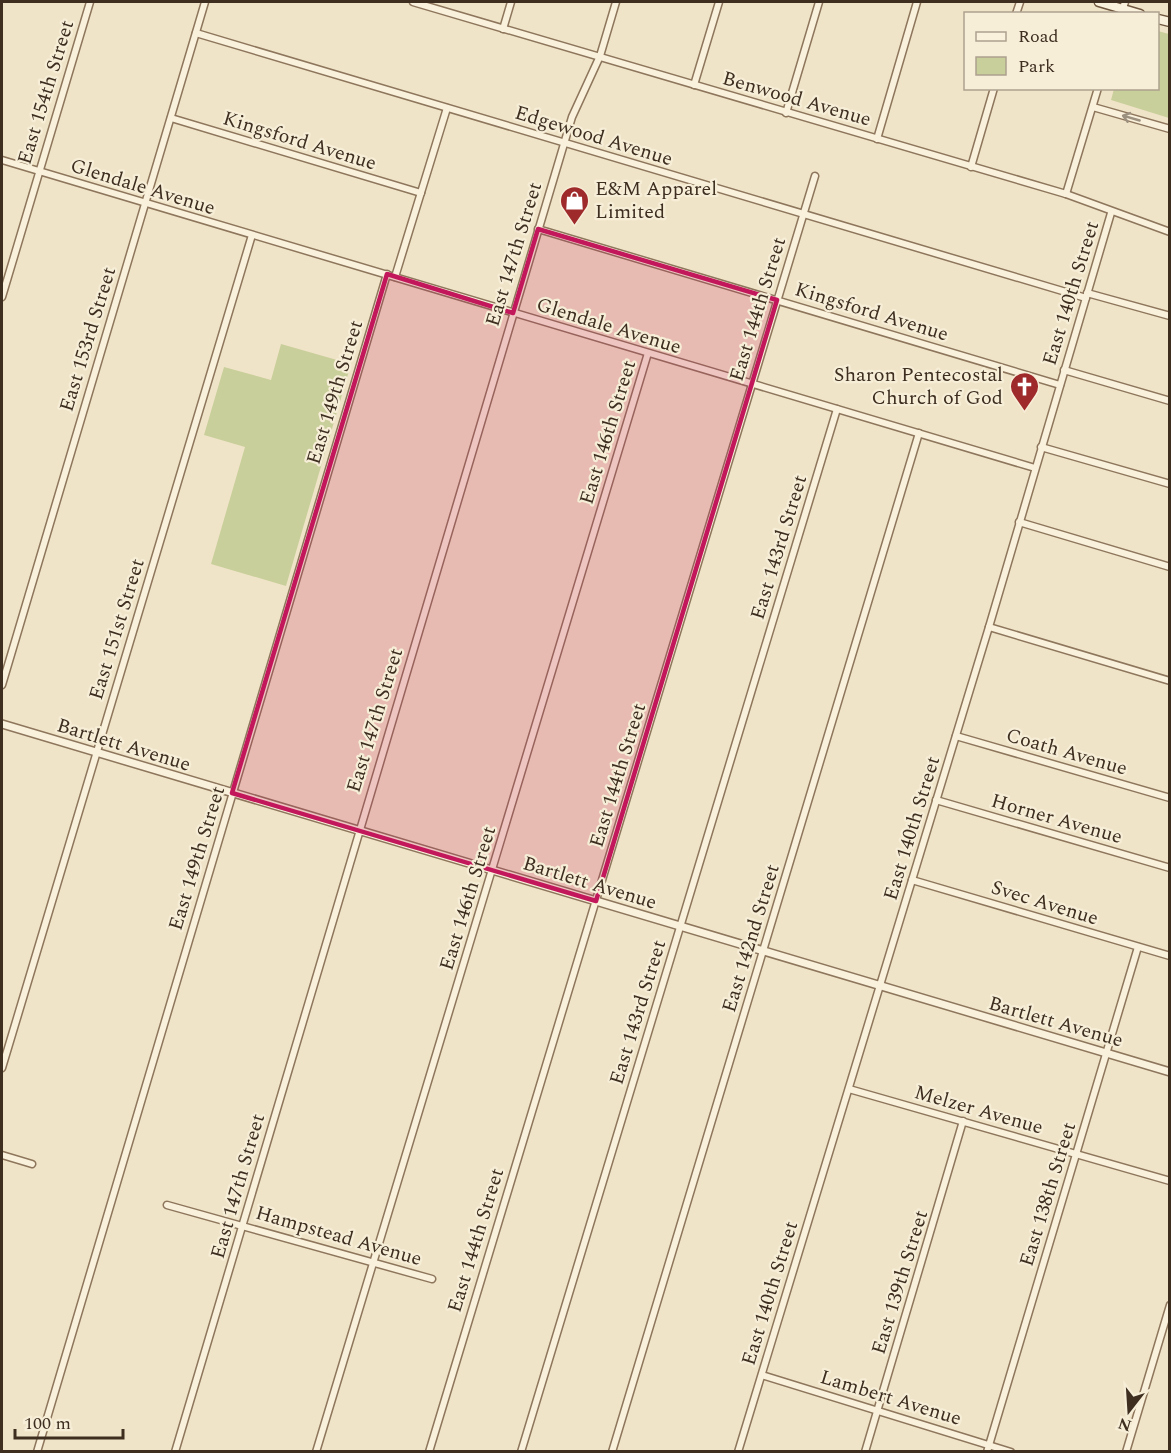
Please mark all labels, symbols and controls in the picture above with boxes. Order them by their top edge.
legend [964,12,1159,90]
street label: East 154th Street [10,16,82,168]
text: Road [1018,23,1059,50]
text: Park [1018,53,1055,80]
street label: Benwood Avenue [719,63,875,135]
street label: Edgewood Avenue [511,98,676,174]
street label: Kingsford Avenue [219,103,380,179]
one-way arrow [1122,112,1141,123]
street label: Glendale Avenue [67,151,219,223]
place label: E&M Apparel Limited [595,174,717,227]
street label: East 147th Street [478,178,550,330]
shop icon: E&M Apparel Limited [558,184,590,226]
street label: East 140th Street [1035,217,1107,369]
street label: East 144th Street [722,233,794,385]
street label: East 153rd Street [52,263,124,415]
street label: Kingsford Avenue [791,274,952,350]
street label: Glendale Avenue [533,290,685,362]
street label: East 149th Street [299,316,371,468]
street label: East 146th Street [572,356,644,508]
place label: Sharon Pentecostal Church of God [834,360,1003,413]
church icon: Sharon Pentecostal Church of God [1008,370,1040,412]
street label: East 143rd Street [743,471,815,623]
street label: East 151st Street [81,555,153,704]
street label: East 147th Street [339,644,411,796]
street label: East 144th Street [582,699,654,851]
street label: Bartlett Avenue [53,710,194,780]
street label: Coath Avenue [1003,720,1131,784]
street label: East 140th Street [876,752,948,904]
street label: East 149th Street [161,782,233,934]
street label: Horner Avenue [988,786,1126,852]
street label: East 146th Street [432,822,504,974]
street label: Bartlett Avenue [519,848,660,918]
street label: East 142nd Street [714,860,788,1016]
street label: Svec Avenue [987,872,1102,934]
street label: East 143rd Street [602,936,674,1088]
street label: Bartlett Avenue [985,988,1127,1055]
street label: Melzer Avenue [911,1077,1047,1143]
street label: East 147th Street [203,1110,273,1262]
street label: East 138th Street [1012,1118,1084,1270]
street label: East 144th Street [440,1164,512,1316]
street label: Hampstead Avenue [252,1198,425,1274]
street label: East 139th Street [864,1206,936,1358]
street label: East 140th Street [734,1217,806,1369]
street label: Lambert Avenue [816,1362,965,1434]
north arrow [1099,1381,1159,1441]
scale bar [15,1402,123,1440]
text: 100 m [24,1410,71,1437]
text: N [1115,1411,1135,1438]

